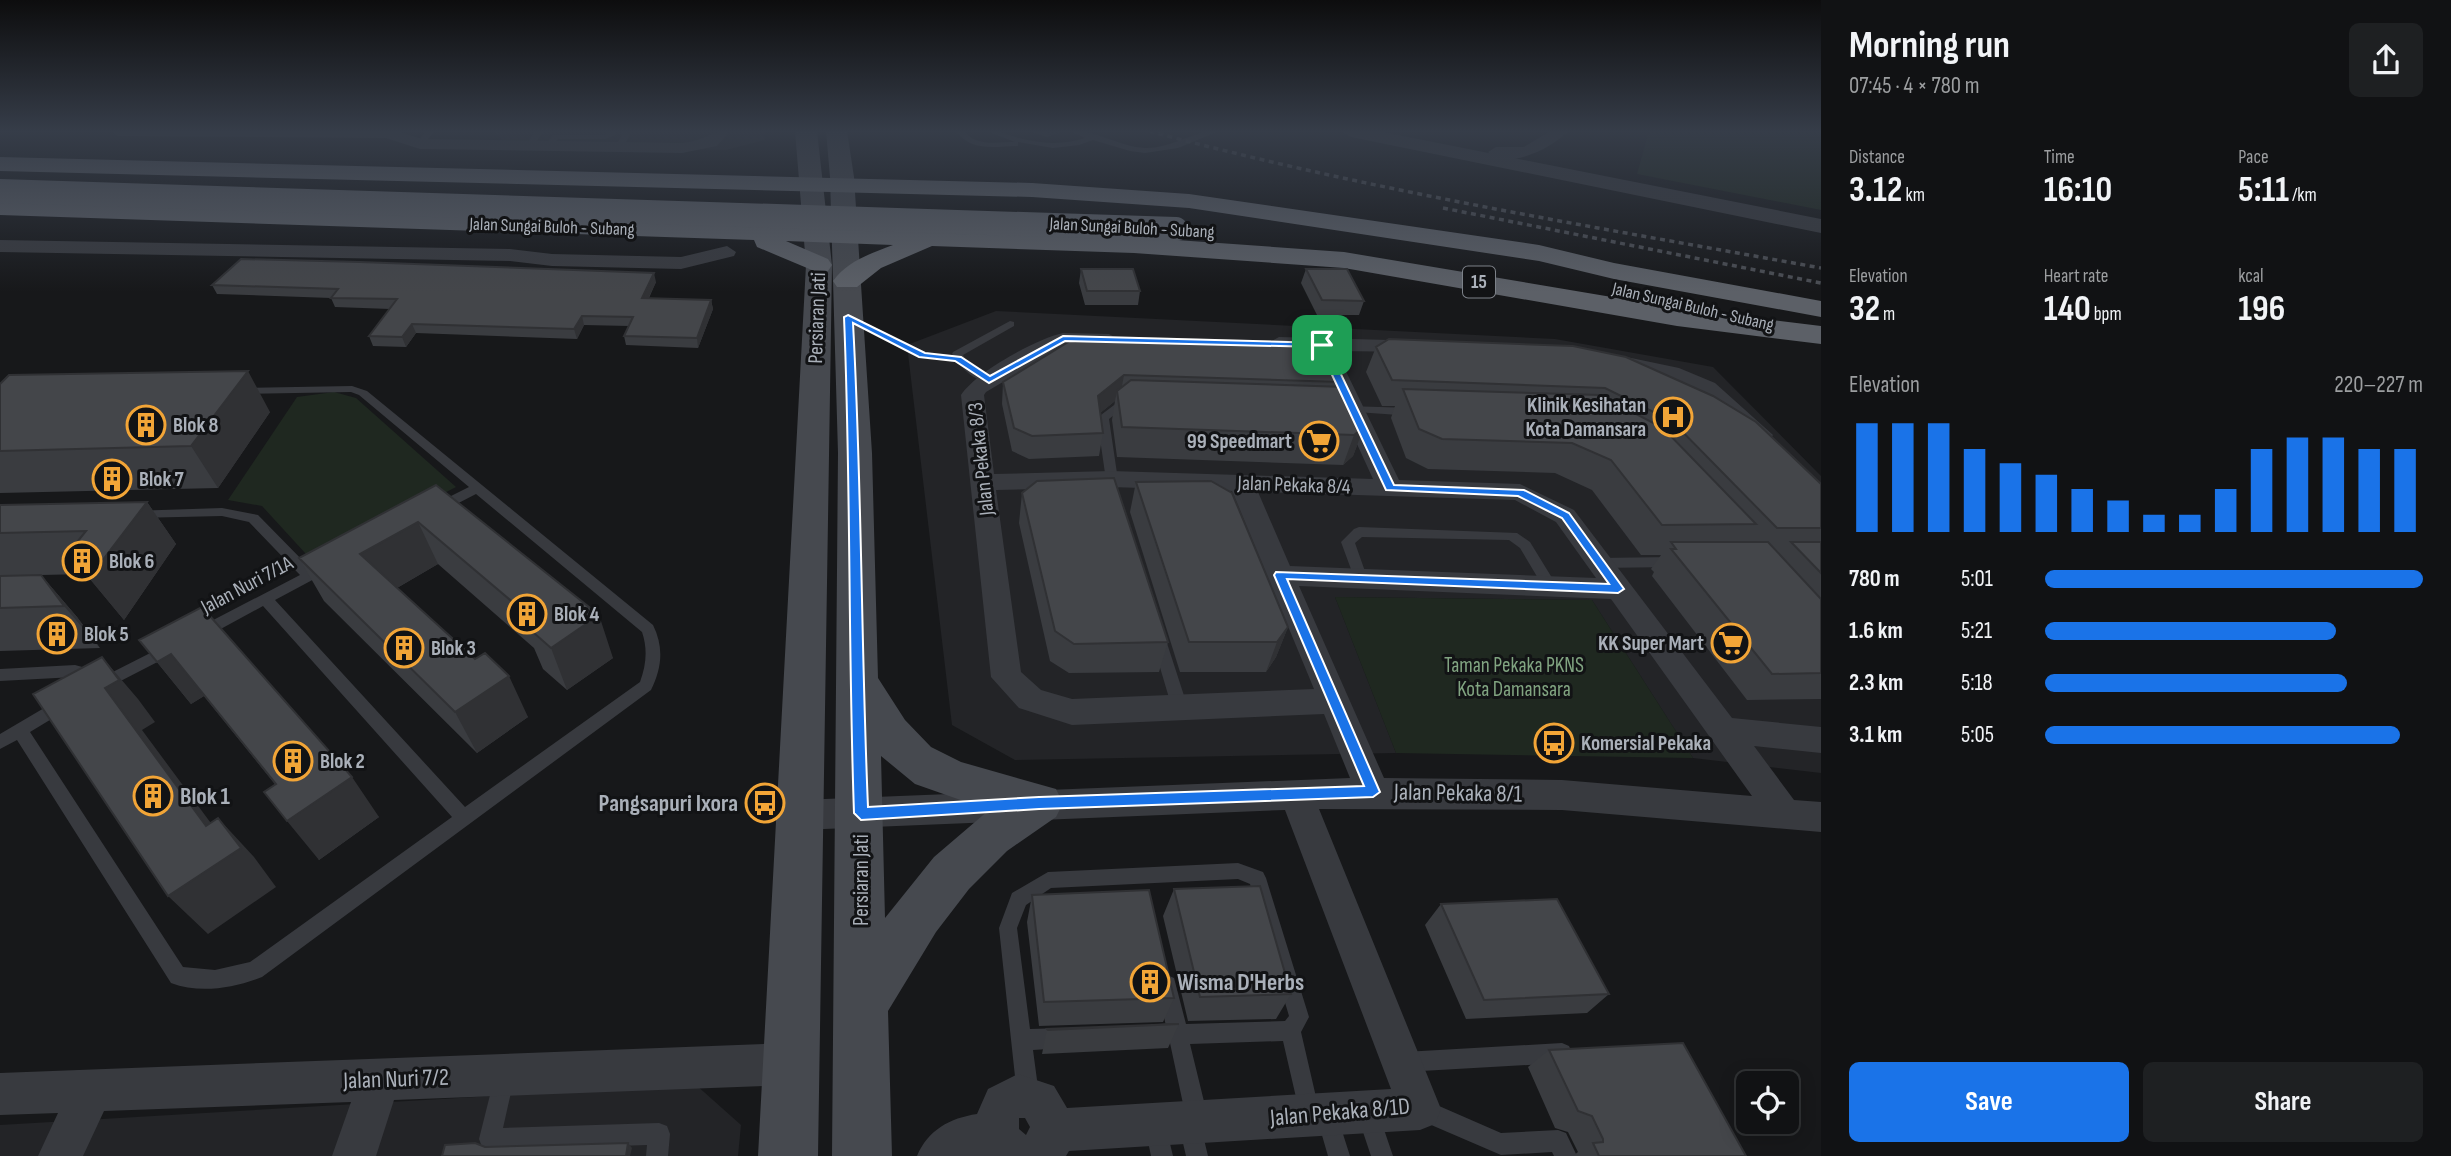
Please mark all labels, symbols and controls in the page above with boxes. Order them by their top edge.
text: Morning run [1849,23,2010,68]
button: share [2349,23,2423,97]
text: 07:45 · 4 × 780 m [1849,72,1979,100]
text: Distance [1849,146,1905,169]
text: Time [2044,146,2075,169]
text: Pace [2238,146,2269,169]
text: 3.12 [1849,169,1902,212]
text: 16:10 [2044,169,2112,212]
text: 5:11 [2238,169,2289,212]
text: km [1902,184,1925,207]
text: /km [2289,184,2317,207]
street label: Jalan Sungai Buloh - Subang [1048,213,1215,243]
street label: Jalan Sungai Buloh - Subang [468,214,635,240]
text: Elevation [1849,265,1908,288]
text: Heart rate [2044,265,2109,288]
text: kcal [2238,265,2263,288]
road number: 15 [1463,266,1495,298]
street label: Persiaran Jati [803,272,831,364]
street label: Jalan Sungai Buloh - Subang [1609,278,1776,336]
text: 32 [1849,288,1880,331]
text: 140 [2044,288,2091,331]
text: 196 [2238,288,2285,331]
text: m [1880,303,1895,326]
text: bpm [2091,303,2122,326]
pin [1292,315,1352,375]
icon: arrive [1303,326,1341,364]
text: Elevation [1849,371,1920,399]
text: 220–227 m [2334,371,2423,399]
place label: Klinik Kesihatan Kota Damansara [1525,393,1646,442]
hospital icon: Klinik Kesihatan Kota Damansara [1652,396,1694,438]
street label: Jalan Pekaka 8/3 [963,401,999,518]
building icon: Blok 8 [125,404,167,446]
place label: Blok 8 [173,413,219,438]
supermarket icon: 99 Speedmart [1298,420,1340,462]
place label: 99 Speedmart [1187,429,1292,454]
building icon: Blok 7 [91,458,133,500]
place label: Blok 7 [139,467,185,492]
street label: Jalan Pekaka 8/4 [1236,471,1351,499]
building icon: Blok 6 [61,540,103,582]
place label: Blok 6 [109,549,155,574]
street label: Jalan Nuri 7/1A [196,550,298,620]
text: 780 m [1849,565,1900,593]
text: 5:01 [1961,565,1993,593]
building icon: Blok 4 [506,593,548,635]
place label: Blok 4 [554,602,600,627]
building icon: Blok 5 [36,613,78,655]
text: 1.6 km [1849,617,1903,645]
text: 5:21 [1961,617,1992,645]
place label: Blok 5 [84,622,129,647]
supermarket icon: KK Super Mart [1710,622,1752,664]
building icon: Blok 3 [383,627,425,669]
place label: KK Super Mart [1598,631,1704,656]
place label: Blok 3 [431,636,476,661]
park label: Taman Pekaka PKNS Kota Damansara [1444,653,1584,702]
text: 2.3 km [1849,669,1903,697]
text: 5:18 [1961,669,1993,697]
text: 3.1 km [1849,721,1902,749]
text: 5:05 [1961,721,1994,749]
bus stop icon: Komersial Pekaka [1533,722,1575,764]
place label: Komersial Pekaka [1581,731,1711,756]
building icon: Blok 2 [272,740,314,782]
place label: Blok 2 [320,749,365,774]
building icon: Blok 1 [132,775,174,817]
street label: Jalan Pekaka 8/1 [1393,777,1523,809]
place label: Blok 1 [180,782,231,811]
bus stop icon: Pangsapuri Ixora [744,782,786,824]
place label: Pangsapuri Ixora [599,789,738,818]
street label: Persiaran Jati [849,834,874,926]
building icon: Wisma D'Herbs [1129,961,1171,1003]
place label: Wisma D'Herbs [1177,968,1304,997]
button: Save [1849,1062,2129,1142]
button: Share [2143,1062,2423,1142]
street label: Jalan Nuri 7/2 [342,1063,449,1095]
map controls [1736,1071,1799,1134]
button: locate [1736,1071,1799,1134]
street label: Jalan Pekaka 8/1D [1268,1091,1411,1133]

